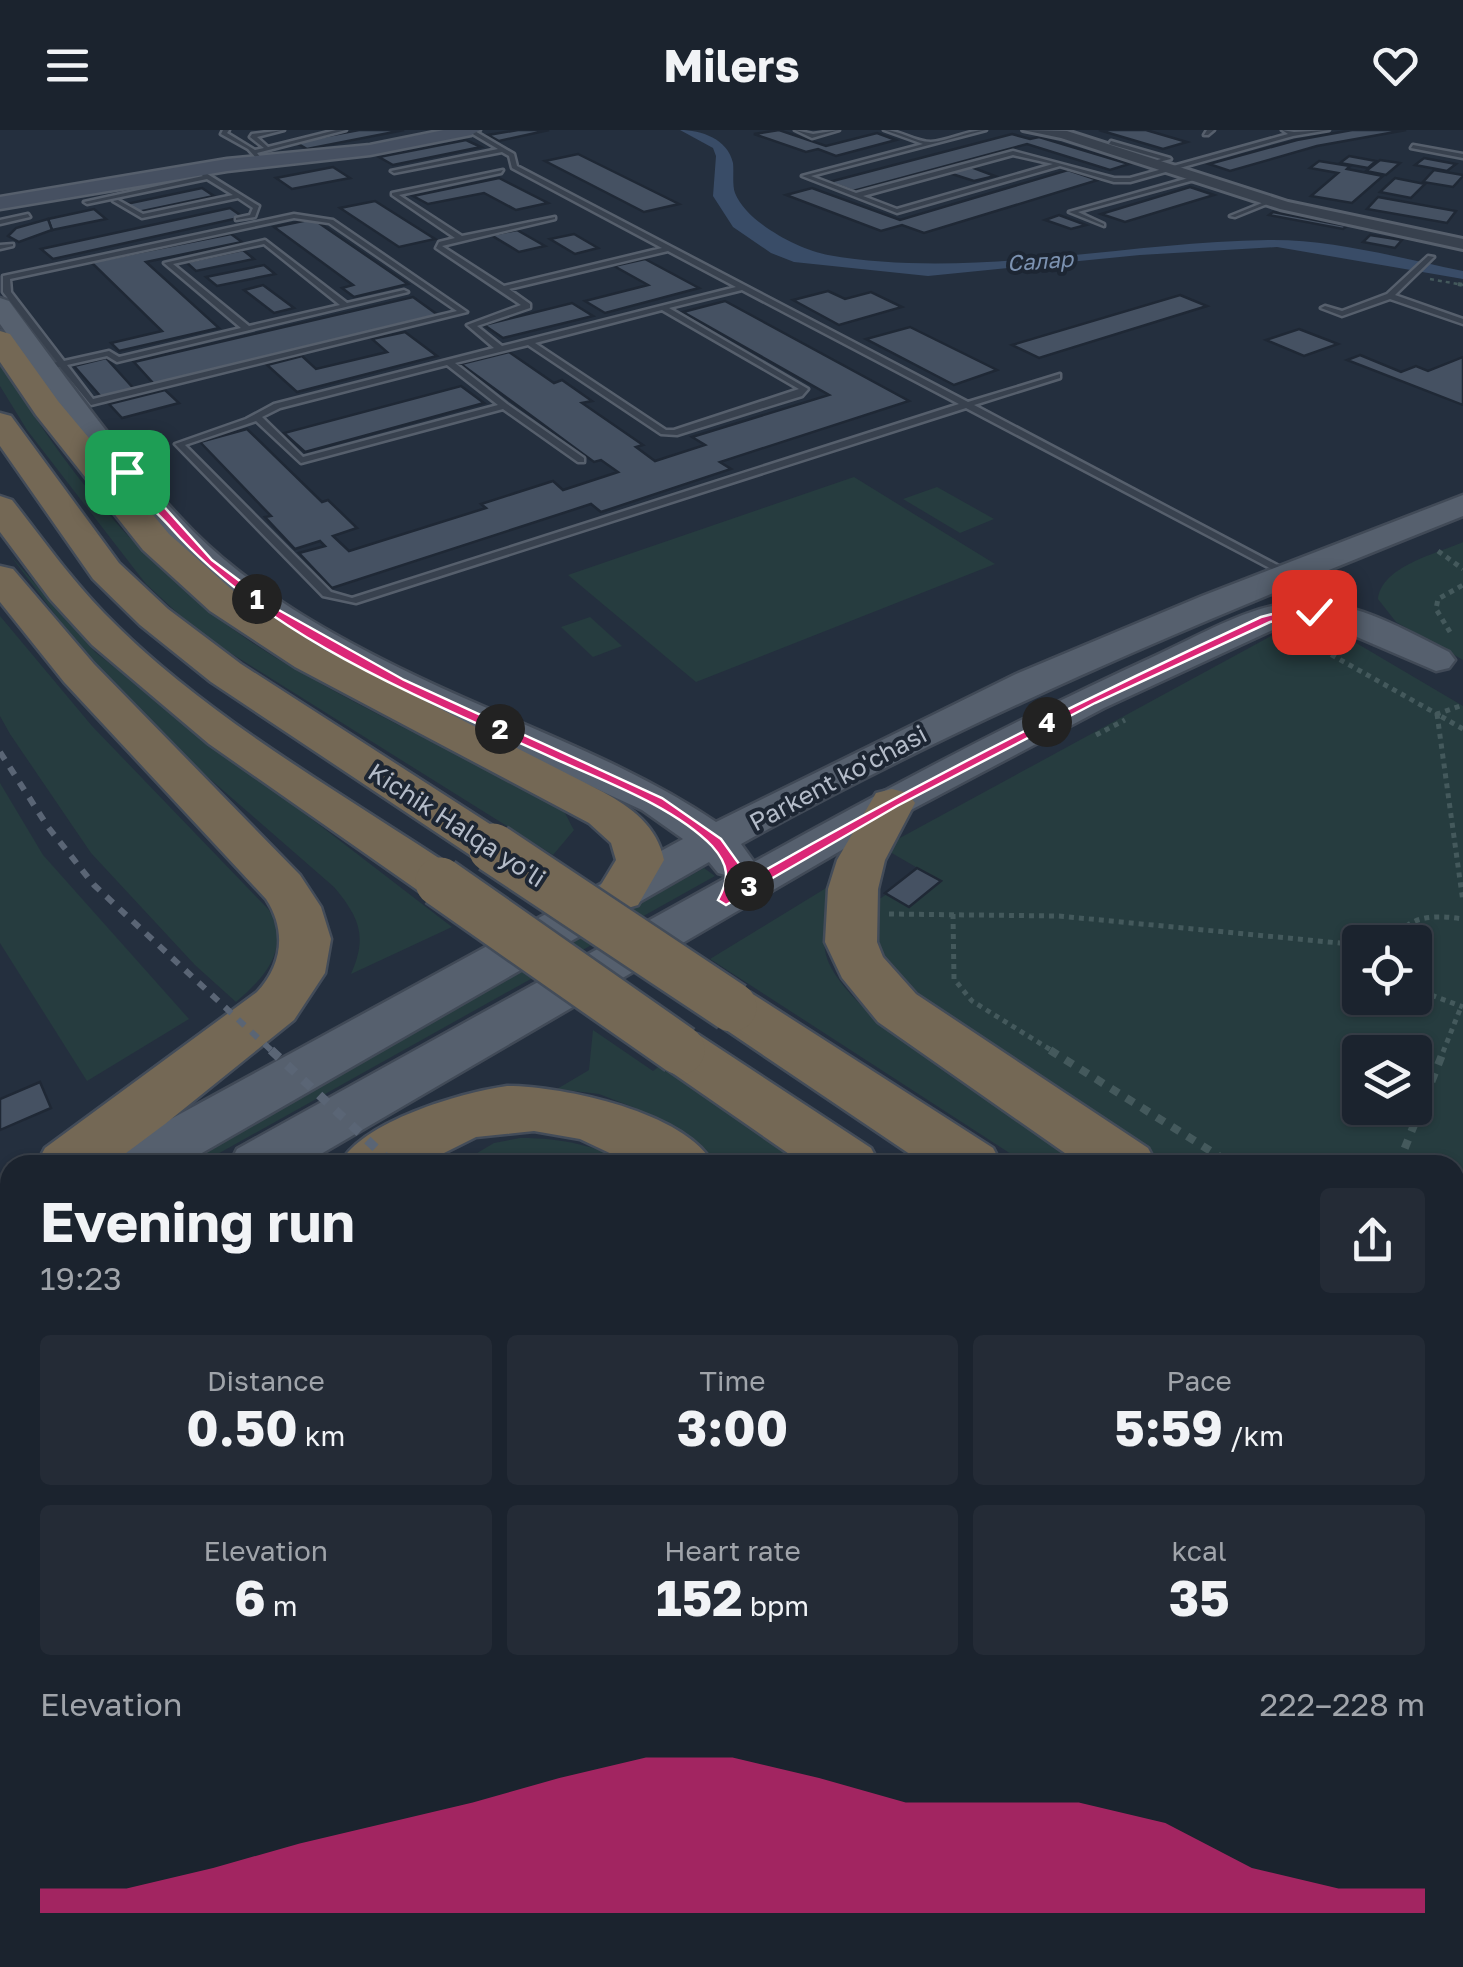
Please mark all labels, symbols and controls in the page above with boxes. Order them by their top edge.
icon: menu [40,38,95,93]
text: Milers [663,38,800,92]
icon: heart [1368,38,1423,93]
water label: Салар [1006,245,1075,276]
pin [85,430,170,515]
icon: arrive [100,445,155,500]
pin [1272,570,1357,655]
pin: 1 [232,574,282,624]
text: 1 [250,582,264,615]
icon: check [1287,585,1342,640]
pin: 4 [1022,697,1072,747]
pin: 2 [475,704,525,754]
text: 4 [1038,705,1056,738]
text: 2 [491,712,509,745]
street label: Parkent ko'chasi [744,718,932,837]
street label: Kichik Halqa yo'li [363,756,552,893]
pin: 3 [724,861,774,911]
text: 3 [740,869,758,902]
map controls [1342,925,1432,1125]
button: locate [1342,925,1432,1015]
button: layers [1342,1035,1432,1125]
text: Evening run [40,1188,355,1254]
button: share [1320,1188,1425,1293]
text: 19:23 [40,1259,122,1297]
text: Distance [207,1364,325,1397]
text: Time [700,1364,765,1397]
text: Pace [1166,1364,1232,1397]
text: 0.50 [186,1397,298,1457]
text: 3:00 [677,1397,788,1457]
text: 5:59 [1114,1397,1223,1457]
text: km [298,1419,345,1452]
text: /km [1223,1419,1284,1452]
text: Elevation [204,1534,328,1567]
text: Heart rate [664,1534,801,1567]
text: kcal [1172,1534,1227,1567]
text: 6 [234,1567,266,1627]
text: 152 [656,1567,743,1627]
text: 35 [1169,1567,1230,1627]
text: m [266,1589,298,1622]
text: bpm [743,1589,809,1622]
text: Elevation [40,1685,182,1723]
text: 222–228 m [1259,1685,1425,1723]

